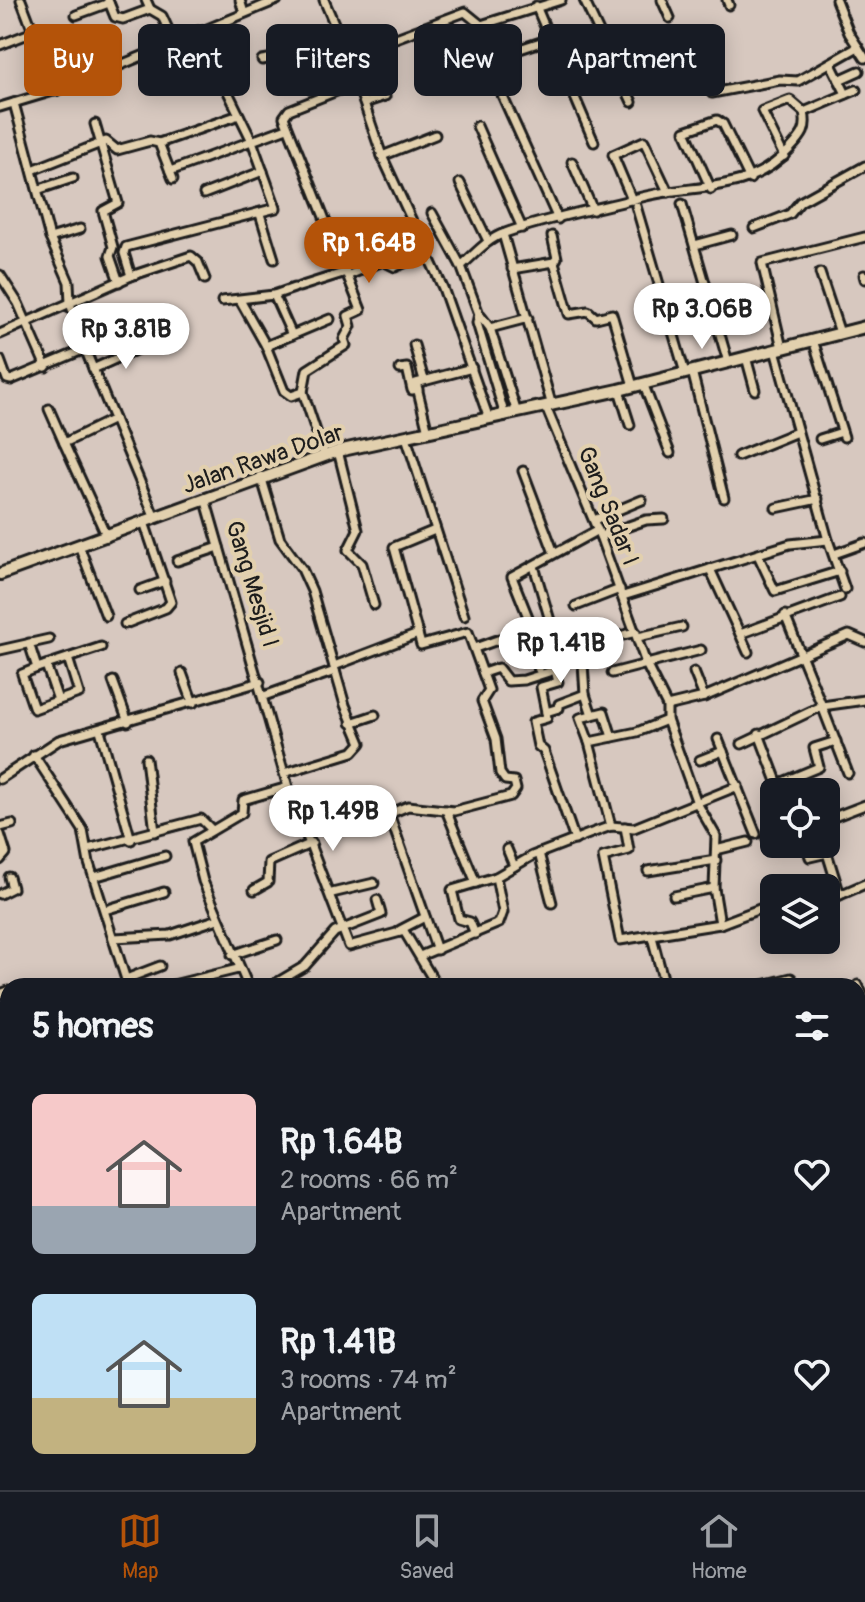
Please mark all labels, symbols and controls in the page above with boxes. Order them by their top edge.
chip: Buy [24,24,122,96]
chip: Rent [138,24,250,96]
chip: Filters [266,24,398,96]
chip: New [414,24,522,96]
chip: Apartment [538,24,725,96]
pin: Rp 1.64B [286,217,452,285]
text: Rp 1.64B [322,227,416,259]
pin: Rp 3.06B [619,283,785,351]
text: Rp 3.06B [652,293,752,325]
pin: Rp 3.81B [43,303,209,371]
text: Rp 3.81B [80,313,172,345]
street label: Jalan Rawa Dolar [179,418,348,500]
street label: Gang Sadar I [571,442,645,570]
street label: Gang Mesjid I [219,517,285,651]
pin: Rp 1.41B [478,617,644,685]
text: Rp 1.41B [517,627,605,659]
map controls [760,778,840,954]
button: locate [760,778,840,858]
pin: Rp 1.49B [250,785,416,853]
text: Rp 1.49B [287,795,379,827]
button: layers [760,874,840,954]
icon: filters [790,1004,834,1048]
text: 5 homes [32,1005,153,1048]
text: Rp 1.64B [280,1121,403,1164]
icon: home [96,1126,192,1222]
icon: heart [790,1152,834,1196]
text: 2 rooms · 66 m² [280,1164,458,1196]
text: Apartment [280,1196,401,1228]
text: Rp 1.41B [280,1321,396,1364]
icon: home [96,1326,192,1422]
icon: heart [790,1352,834,1396]
text: 3 rooms · 74 m² [280,1364,457,1396]
text: Apartment [280,1396,401,1428]
tab: Map [118,1509,162,1585]
tab: Saved [399,1509,454,1585]
tab: Home [691,1509,746,1585]

